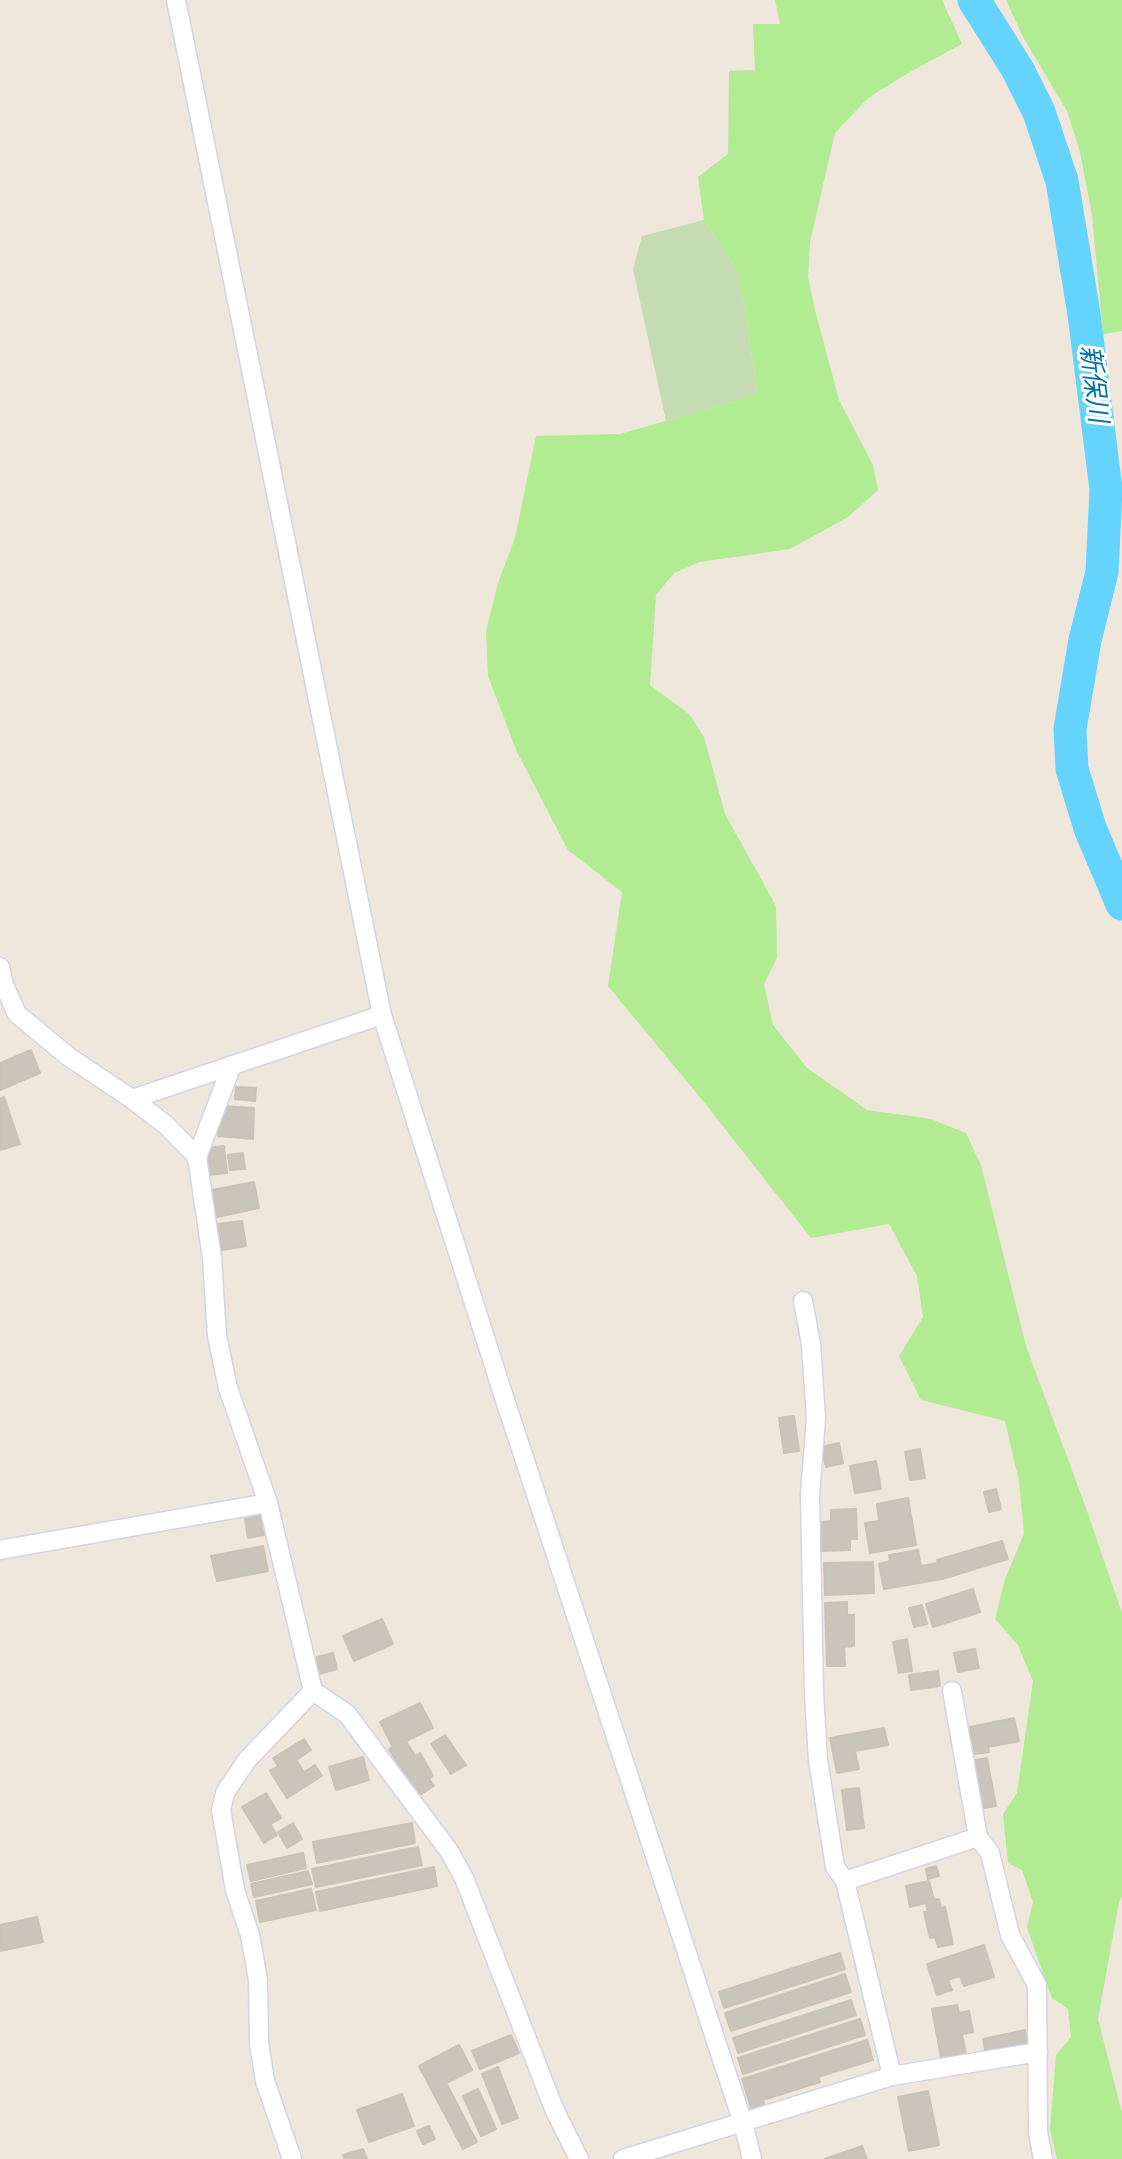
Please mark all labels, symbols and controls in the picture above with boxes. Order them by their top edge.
water label: 新保川 [1073,343,1113,425]

